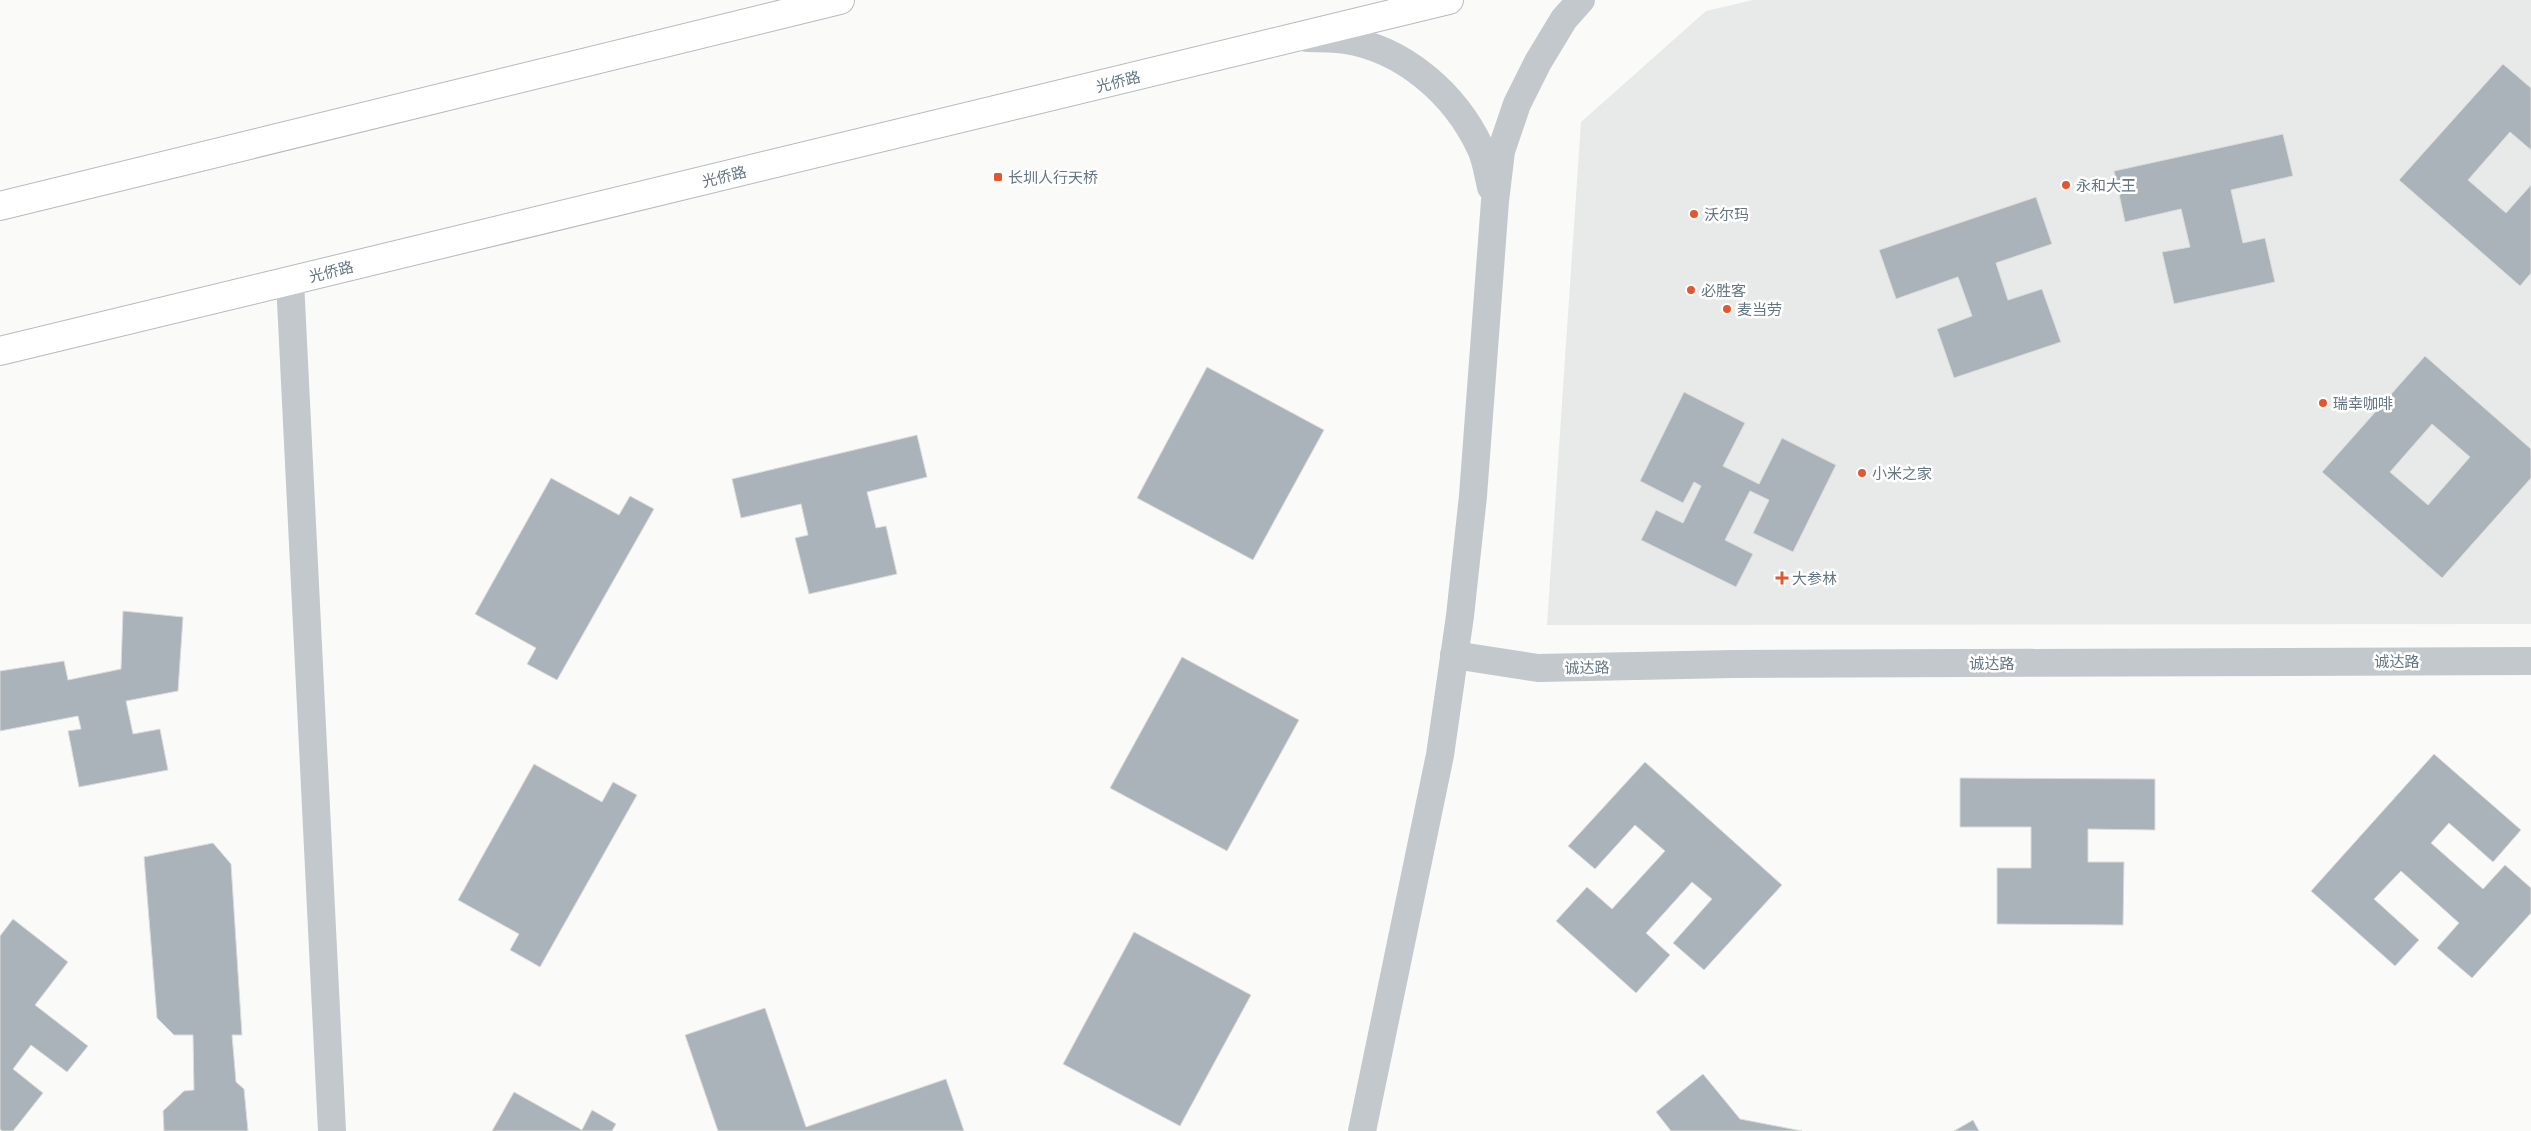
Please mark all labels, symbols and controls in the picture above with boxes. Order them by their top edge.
street label: 光侨路 [1094,67,1142,95]
street label: 光侨路 [700,162,748,190]
place label: 长圳人行天桥 [1008,168,1098,186]
marker: 长圳人行天桥 [992,171,1004,183]
place label: 永和大王 [2076,176,2136,194]
marker: 永和大王 [2060,179,2072,191]
place label: 沃尔玛 [1704,205,1749,223]
marker: 沃尔玛 [1688,208,1700,220]
street label: 光侨路 [307,257,355,285]
place label: 必胜客 [1701,281,1746,299]
marker: 必胜客 [1685,284,1697,296]
place label: 麦当劳 [1737,300,1782,318]
marker: 麦当劳 [1721,303,1733,315]
place label: 瑞幸咖啡 [2333,394,2393,412]
marker: 瑞幸咖啡 [2317,397,2329,409]
place label: 小米之家 [1872,464,1932,482]
marker: 小米之家 [1856,467,1868,479]
place label: 大参林 [1792,569,1837,587]
marker: 大参林 [1776,572,1788,584]
street label: 诚达路 [2374,652,2420,670]
street label: 诚达路 [1969,654,2015,672]
street label: 诚达路 [1564,658,1610,676]

